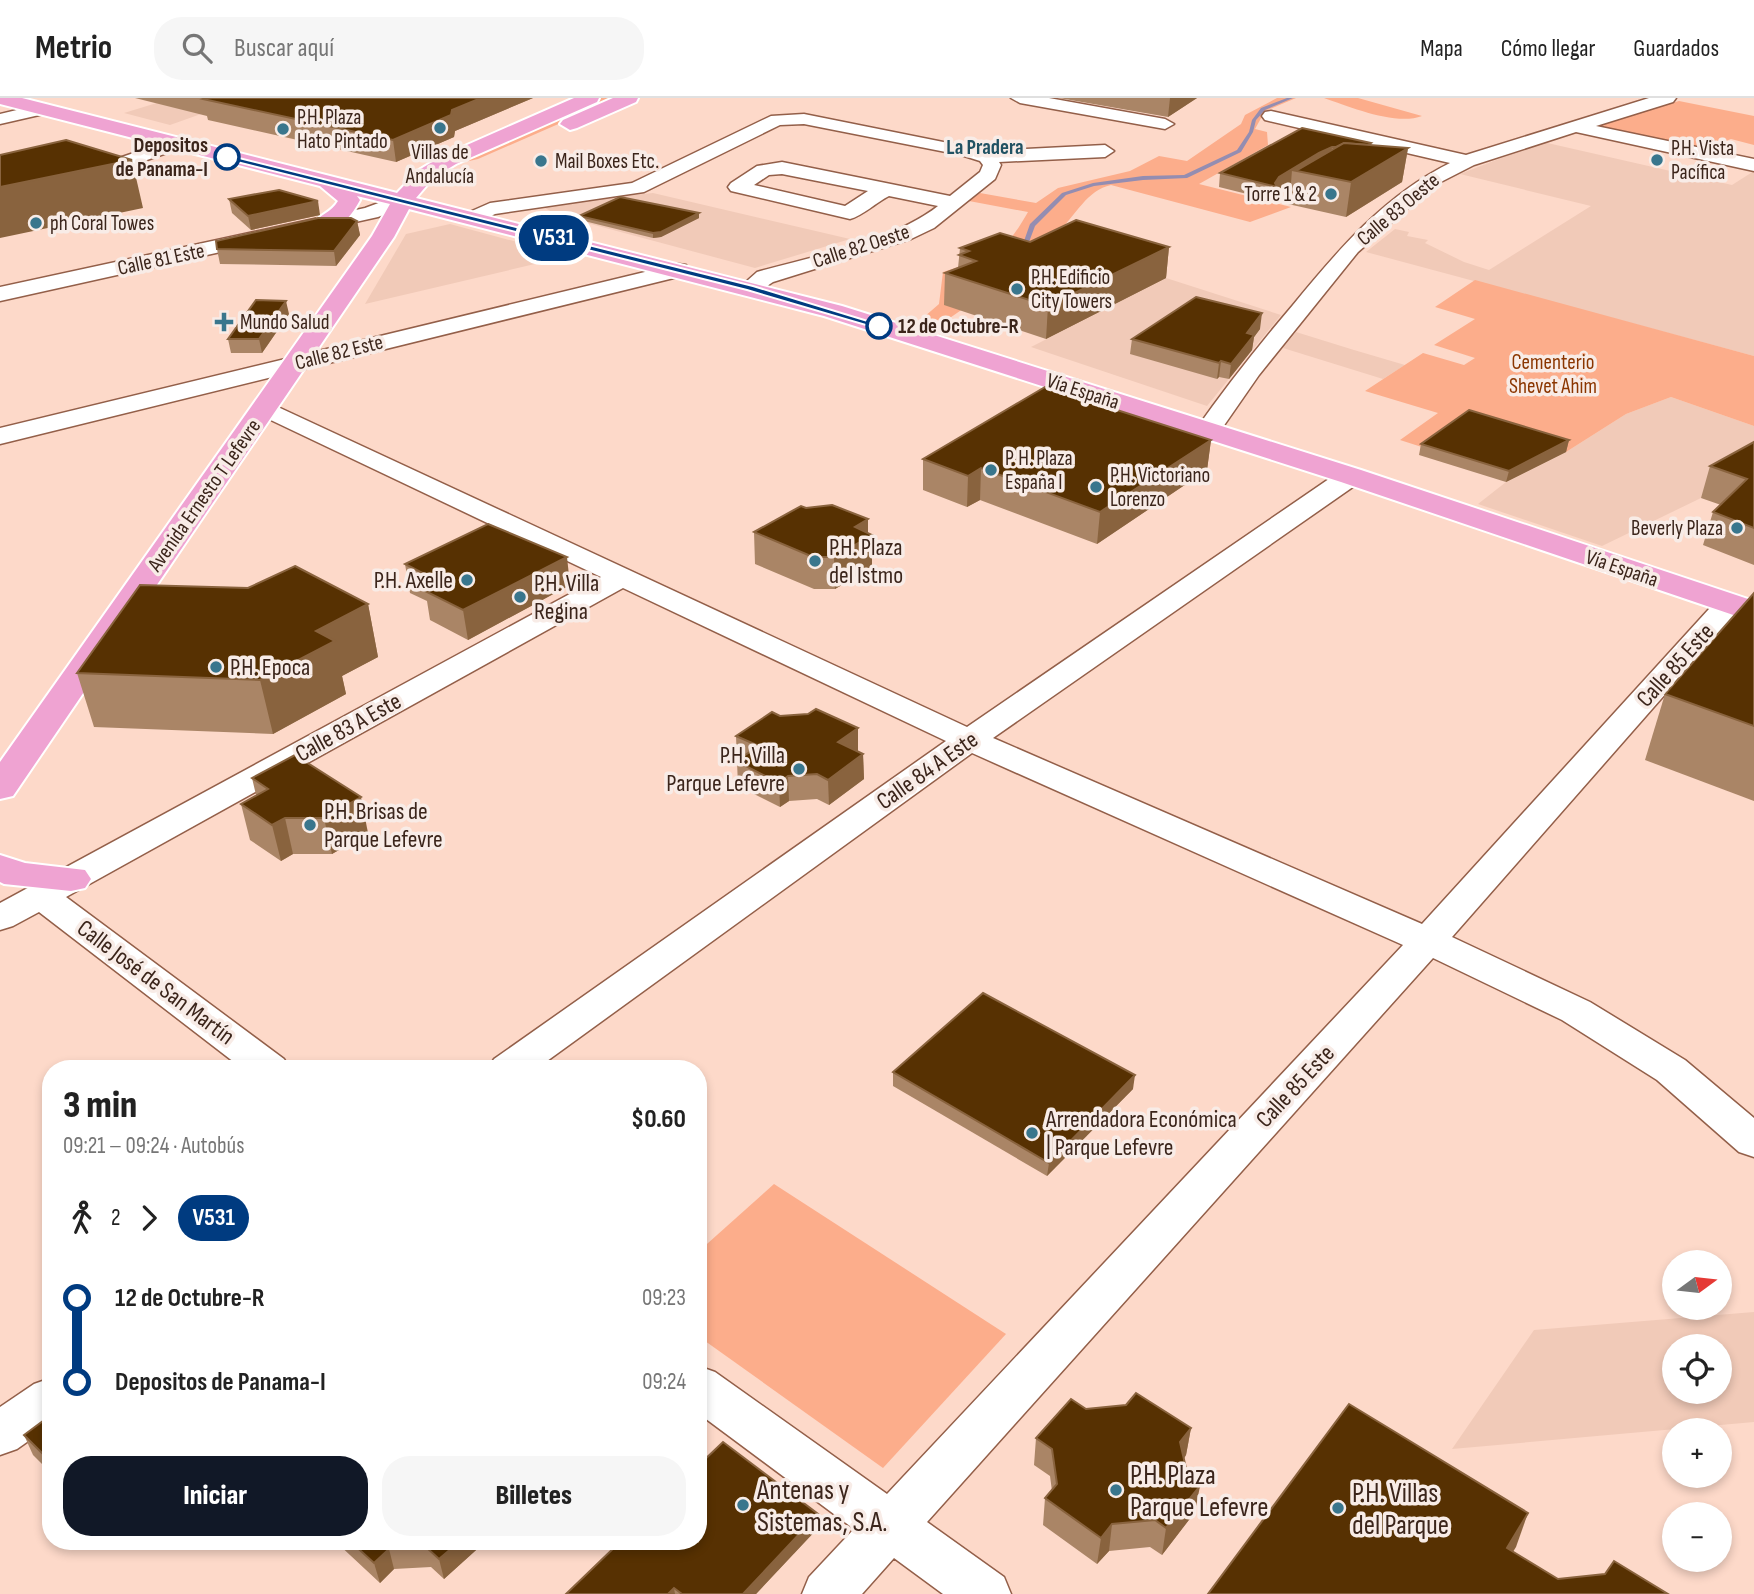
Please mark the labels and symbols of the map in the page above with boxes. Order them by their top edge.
place label: P.H. Plaza Hato Pintado [297,105,388,154]
marker: Villas de Andalucía [432,120,448,136]
marker: P.H. Plaza Hato Pintado [275,121,291,137]
place label: Depositos de Panama-I [116,133,208,182]
district label: La Pradera [946,135,1024,160]
place label: P.H. Vista Pacífica [1671,136,1734,185]
place label: Villas de Andalucía [405,140,474,189]
marker: Depositos de Panama-I [214,144,240,170]
place label: Mail Boxes Etc. [555,149,659,174]
marker: P.H. Vista Pacífica [1649,152,1665,168]
marker: Mail Boxes Etc. [533,153,549,169]
street label: Calle 83 Oeste [1352,168,1445,251]
place label: Torre 1 & 2 [1244,182,1317,207]
marker: Torre 1 & 2 [1323,186,1339,202]
place label: ph Coral Towes [50,211,154,236]
marker: ph Coral Towes [28,215,44,231]
line badge: V531 [505,215,603,261]
street label: Calle 82 Oeste [810,219,913,274]
street label: Calle 81 Este [115,238,207,281]
place label: P.H. Edificio City Towers [1031,265,1112,314]
marker: P.H. Edificio City Towers [1009,281,1025,297]
place label: Mundo Salud [240,310,330,335]
marker: Mundo Salud [214,312,234,332]
marker: 12 de Octubre-R [866,313,892,339]
place label: 12 de Octubre-R [898,314,1019,339]
street label: Calle 82 Este [293,329,386,375]
park label: Cementerio Shevet Ahim [1509,350,1597,399]
street label: Vía España [1043,368,1122,415]
street label: Avenida Ernesto T Lefevre [142,414,266,577]
place label: P. H. Plaza España I [1005,446,1073,495]
marker: P. H. Plaza España I [983,462,999,478]
place label: P.H. Victoriano Lorenzo [1110,463,1210,512]
marker: P.H. Victoriano Lorenzo [1088,479,1104,495]
place label: Beverly Plaza [1631,516,1723,541]
marker: Beverly Plaza [1729,520,1745,536]
place label: P.H. Plaza del Istmo [829,533,903,590]
street label: Vía España [1582,544,1661,592]
marker: P.H. Plaza del Istmo [807,553,823,569]
place label: P.H. Axelle [374,566,453,595]
place label: P.H. Villa Regina [534,569,599,626]
marker: P.H. Axelle [459,572,475,588]
marker: P.H. Villa Regina [512,589,528,605]
street label: Calle 85 Este [1630,618,1720,713]
place label: P.H. Epoca [230,653,310,682]
marker: P.H. Epoca [208,659,224,675]
street label: Calle 83 A Este [290,686,406,768]
street label: Calle 84 A Este [871,725,984,816]
place label: P.H. Villa Parque Lefevre [666,741,785,798]
marker: P.H. Villa Parque Lefevre [791,761,807,777]
place label: P.H. Brisas de Parque Lefevre [324,797,443,854]
marker: P.H. Brisas de Parque Lefevre [302,817,318,833]
street label: Calle José de San Martín [71,914,240,1051]
street label: Calle 85 Este [1250,1039,1341,1134]
place label: Arrendadora Económica | Parque Lefevre [1045,1105,1237,1162]
marker: Arrendadora Económica | Parque Lefevre [1024,1125,1040,1141]
north arrow [1662,1250,1732,1320]
place label: P.H. Plaza Parque Lefevre [1130,1459,1268,1524]
place label: Antenas y Sistemas, S.A. [756,1474,887,1539]
place label: P.H. Villas del Parque [1352,1477,1449,1542]
marker: P.H. Plaza Parque Lefevre [1108,1482,1124,1498]
marker: Antenas y Sistemas, S.A. [735,1497,751,1513]
marker: P.H. Villas del Parque [1330,1500,1346,1516]

